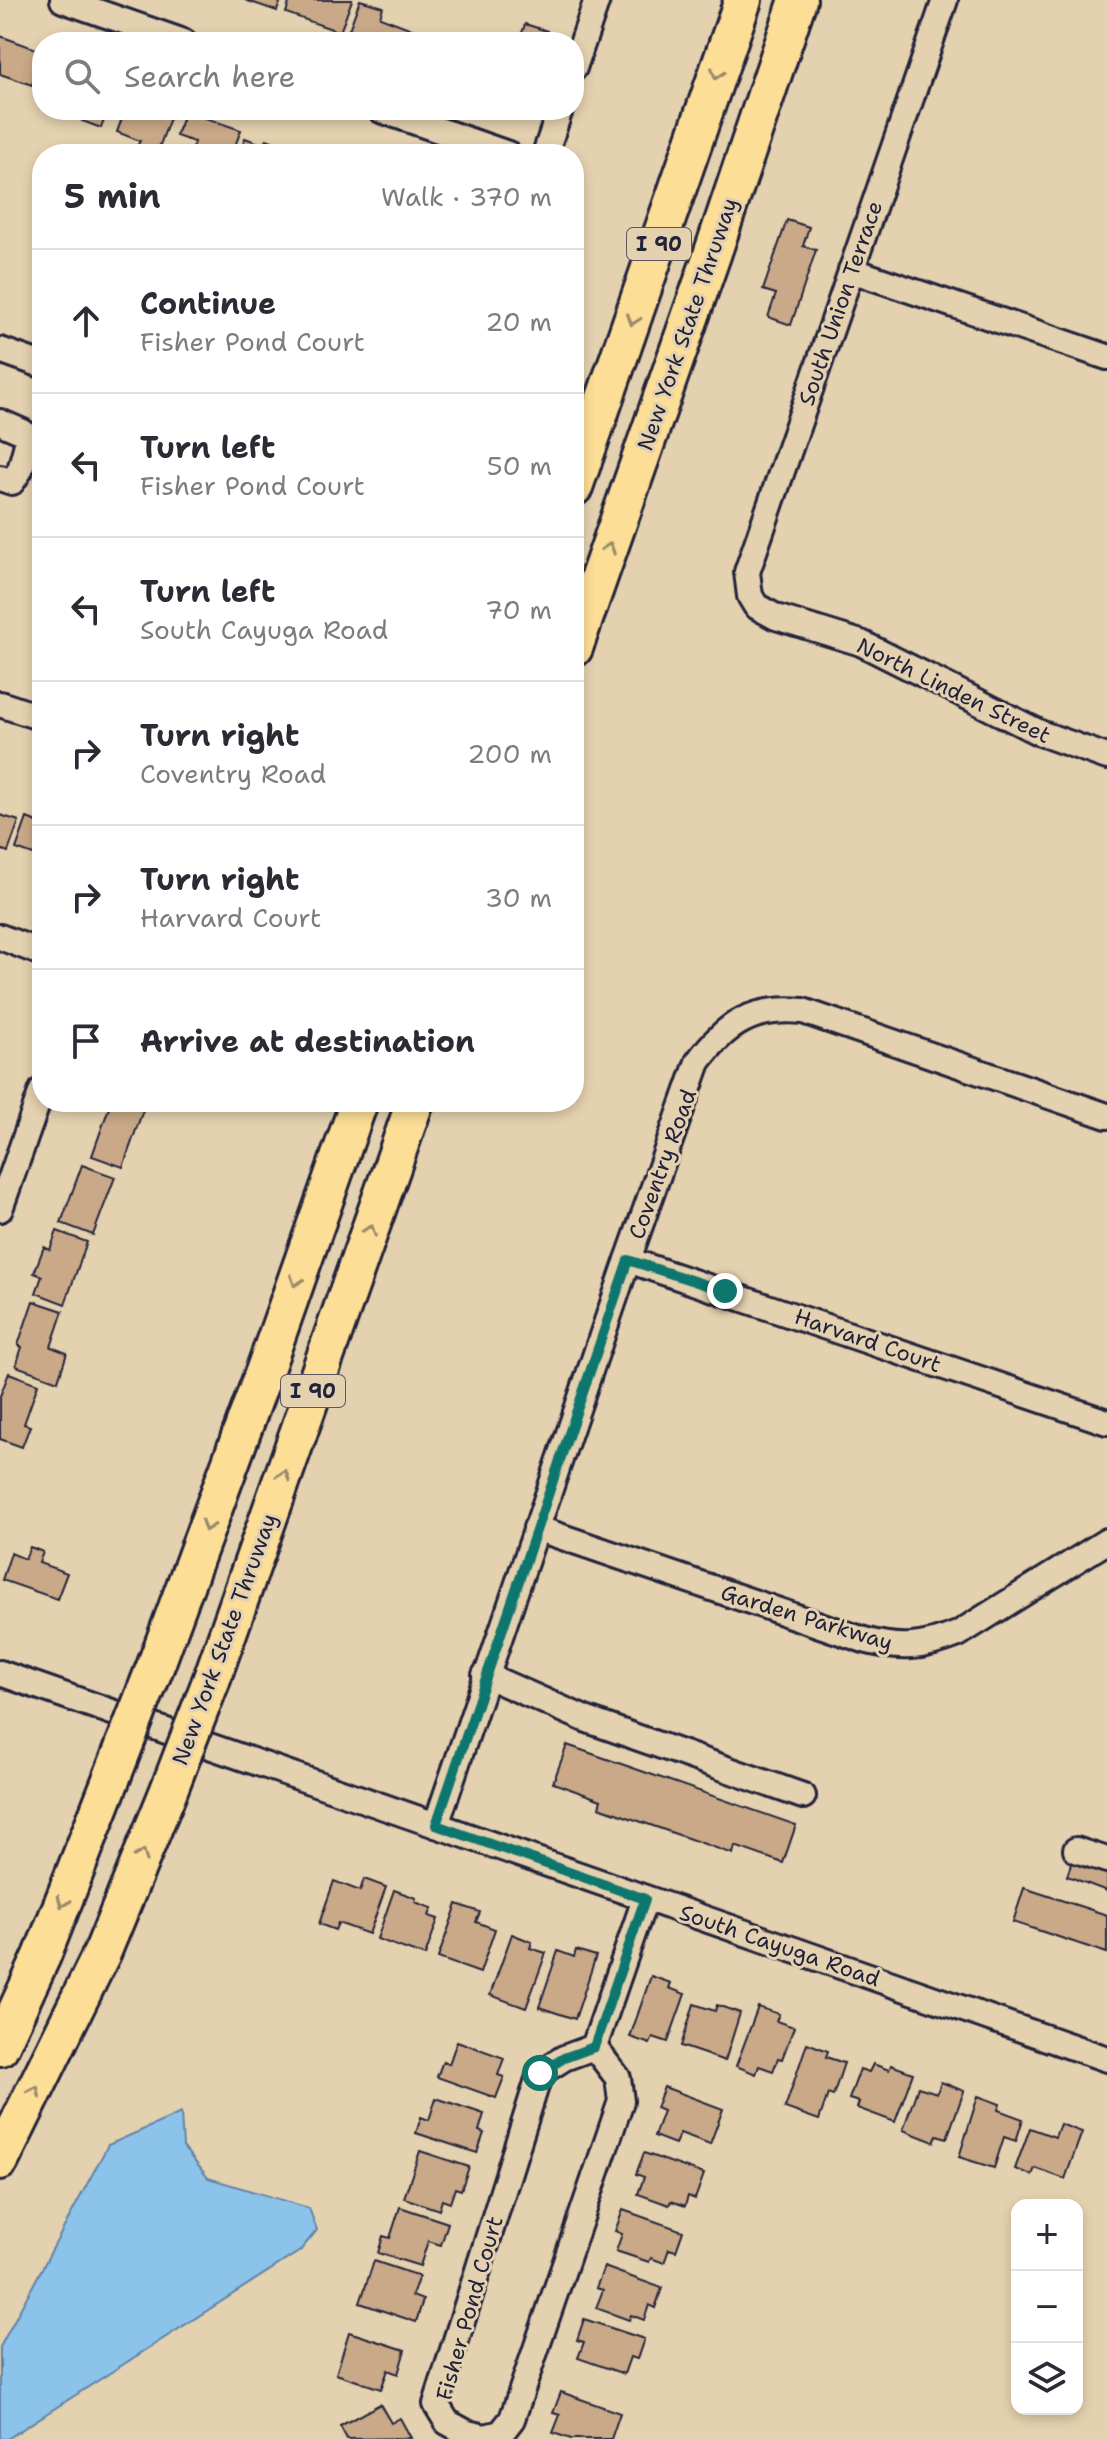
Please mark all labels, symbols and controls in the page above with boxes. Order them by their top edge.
search box [32,32,584,120]
icon: search [60,54,104,98]
text: Search here [124,56,295,97]
one-way arrow [711,66,727,80]
text: 5 min [64,173,161,219]
text: Walk · 370 m [381,179,552,214]
street label: New York State Thruway [630,194,744,455]
street label: South Union Terrace [792,197,889,409]
road number: I 90 [627,228,691,260]
text: Continue [140,283,276,324]
icon: ahead [64,299,108,343]
text: 20 m [485,304,552,339]
one-way arrow [626,312,642,326]
text: Fisher Pond Court [140,324,365,359]
text: Turn left [140,427,275,468]
icon: left [64,443,108,487]
text: 50 m [487,448,552,483]
text: Fisher Pond Court [140,468,365,503]
one-way arrow [599,542,616,556]
text: Turn left [140,571,275,612]
icon: left [64,587,108,631]
text: 70 m [485,592,552,627]
text: South Cayuga Road [140,612,388,647]
street label: North Linden Street [852,631,1056,750]
text: Turn right [140,715,299,756]
icon: right [64,731,108,775]
text: 200 m [467,736,552,771]
text: Coventry Road [140,756,326,791]
text: Turn right [140,859,299,900]
icon: right [64,875,108,919]
text: 30 m [485,880,552,915]
text: Harvard Court [140,900,321,935]
icon: arrive [64,1019,108,1063]
text: Arrive at destination [140,1021,475,1062]
street label: Coventry Road [622,1085,703,1243]
one-way arrow [360,1224,376,1238]
one-way arrow [289,1273,305,1287]
route end [707,1273,743,1309]
street label: Harvard Court [791,1302,945,1379]
road number: I 90 [281,1375,345,1407]
one-way arrow [274,1469,290,1483]
street label: New York State Thruway [165,1509,284,1769]
one-way arrow [200,1518,217,1532]
street label: Garden Parkway [717,1578,896,1657]
one-way arrow [133,1849,149,1863]
one-way arrow [56,1894,73,1908]
street label: South Cayuga Road [676,1898,884,1993]
route start [522,2055,558,2091]
one-way arrow [25,2085,41,2100]
map controls [1011,2199,1083,2415]
button: + [1011,2199,1083,2271]
street label: Fisher Pond Court [429,2213,510,2404]
button: − [1011,2271,1083,2343]
button: layers [1011,2343,1083,2415]

